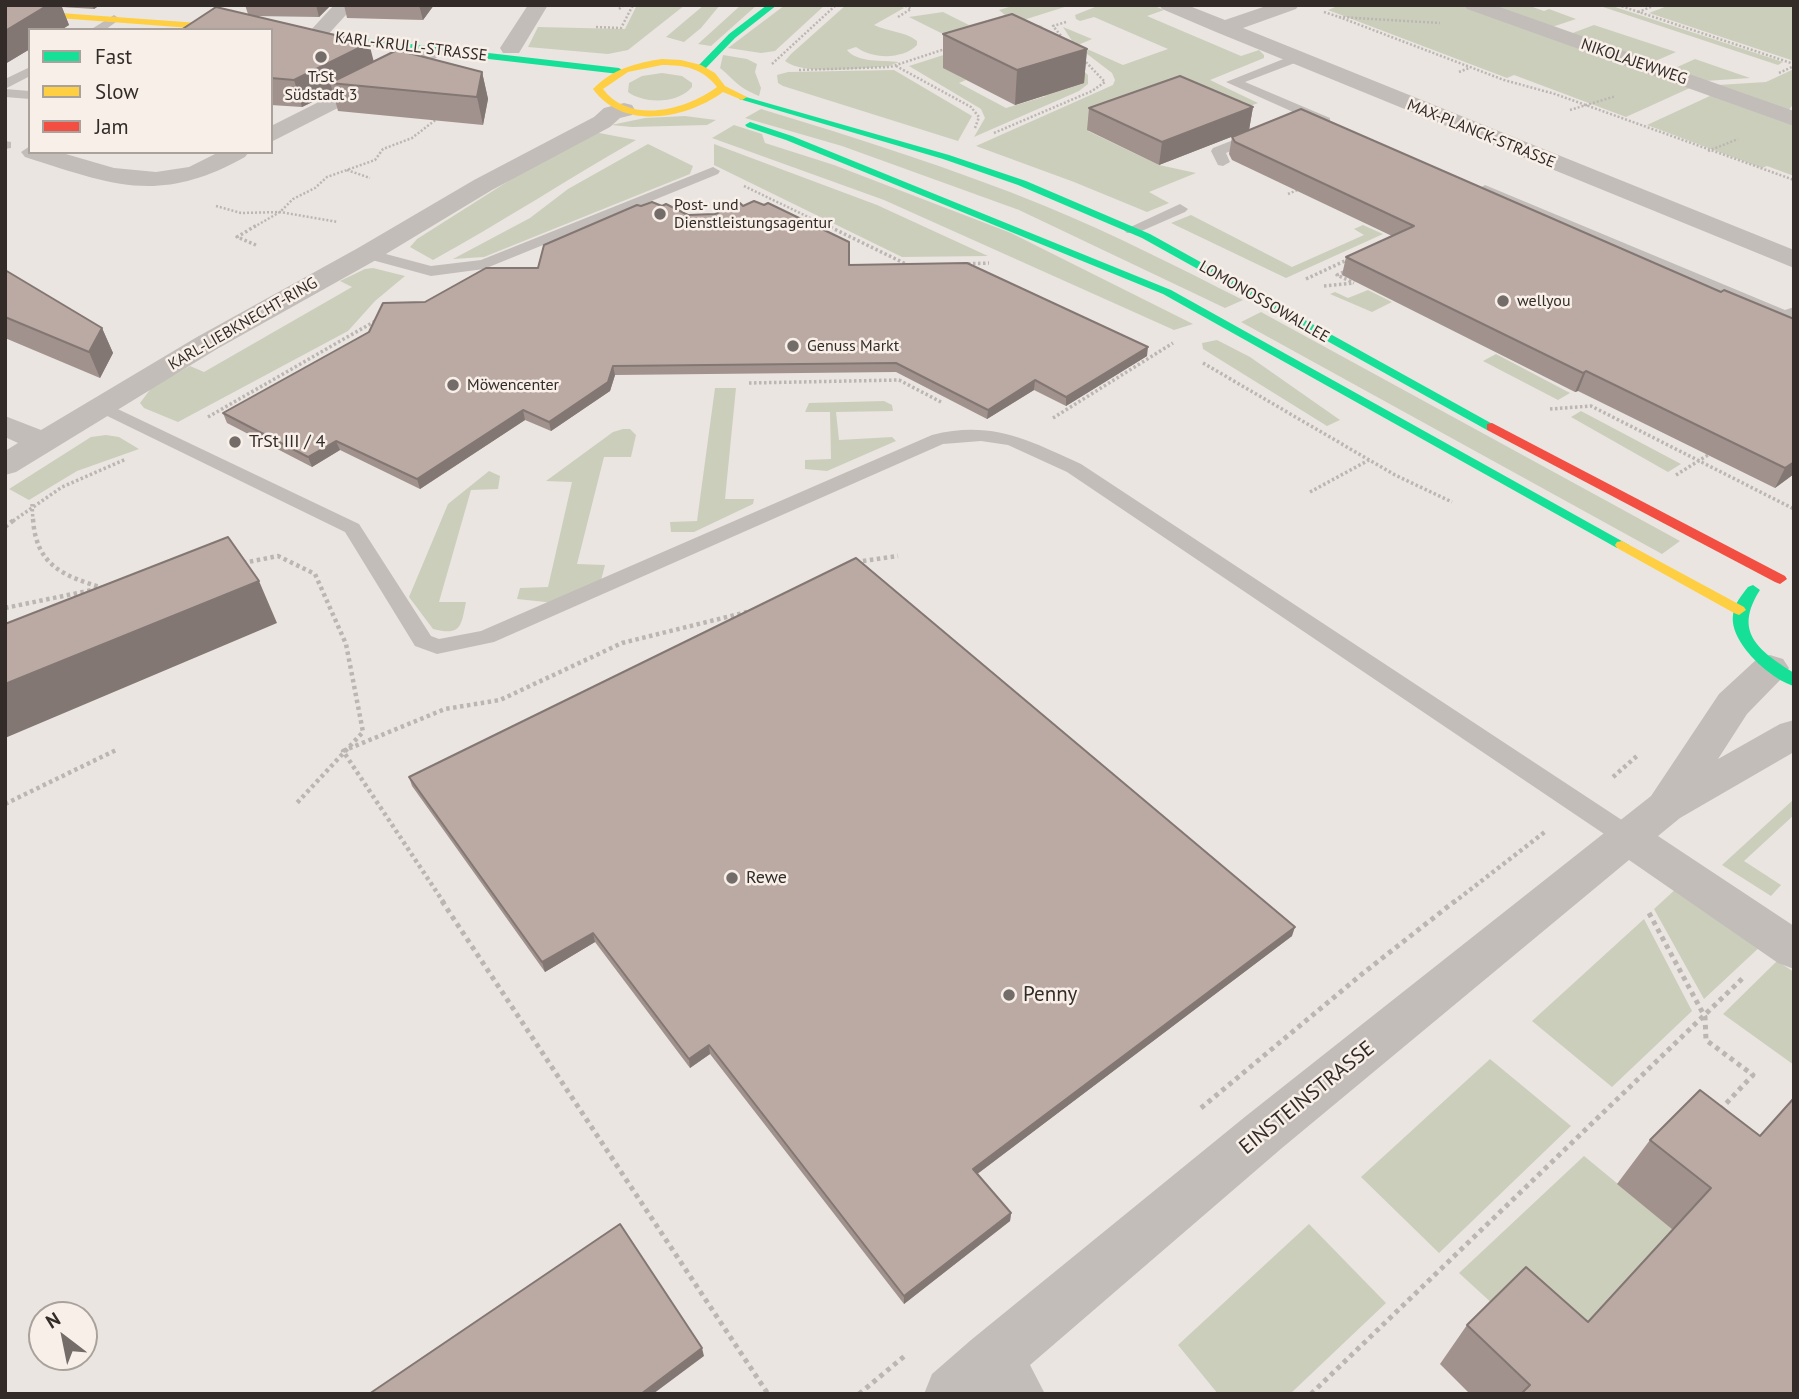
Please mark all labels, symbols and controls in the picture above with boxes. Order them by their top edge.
legend [28,28,273,154]
street label: KARL-KRULL-STRASSE [334,28,488,66]
street label: NIKOLAJEWWEG [1578,35,1690,89]
text: Fast [95,43,132,70]
marker: TrSt Südstadt 3 [313,49,329,65]
place label: TrSt Südstadt 3 [285,67,357,105]
text: Slow [95,78,139,105]
street label: MAX-PLANCK-STRASSE [1404,95,1558,173]
text: Jam [95,113,129,140]
place label: Post- und Dienstleistungsagentur [674,195,833,233]
marker: Post- und Dienstleistungsagentur [652,206,668,222]
street label: LOMONOSSOWALLEE [1196,257,1332,347]
street label: KARL-LIEBKNECHT-RING [165,273,321,375]
place label: wellyou [1517,291,1571,311]
marker: wellyou [1495,293,1511,309]
place label: Genuss Markt [807,336,899,356]
marker: Genuss Markt [785,338,801,354]
place label: Möwencenter [467,375,559,395]
marker: Möwencenter [445,377,461,393]
place label: TrSt III / 4 [249,431,325,453]
marker: TrSt III / 4 [227,434,243,450]
place label: Rewe [746,867,787,889]
marker: Rewe [724,870,740,886]
place label: Penny [1023,982,1077,1008]
marker: Penny [1001,987,1017,1003]
street label: EINSTEINSTRASSE [1234,1036,1380,1160]
north arrow [28,1301,98,1371]
text: N [41,1306,65,1333]

